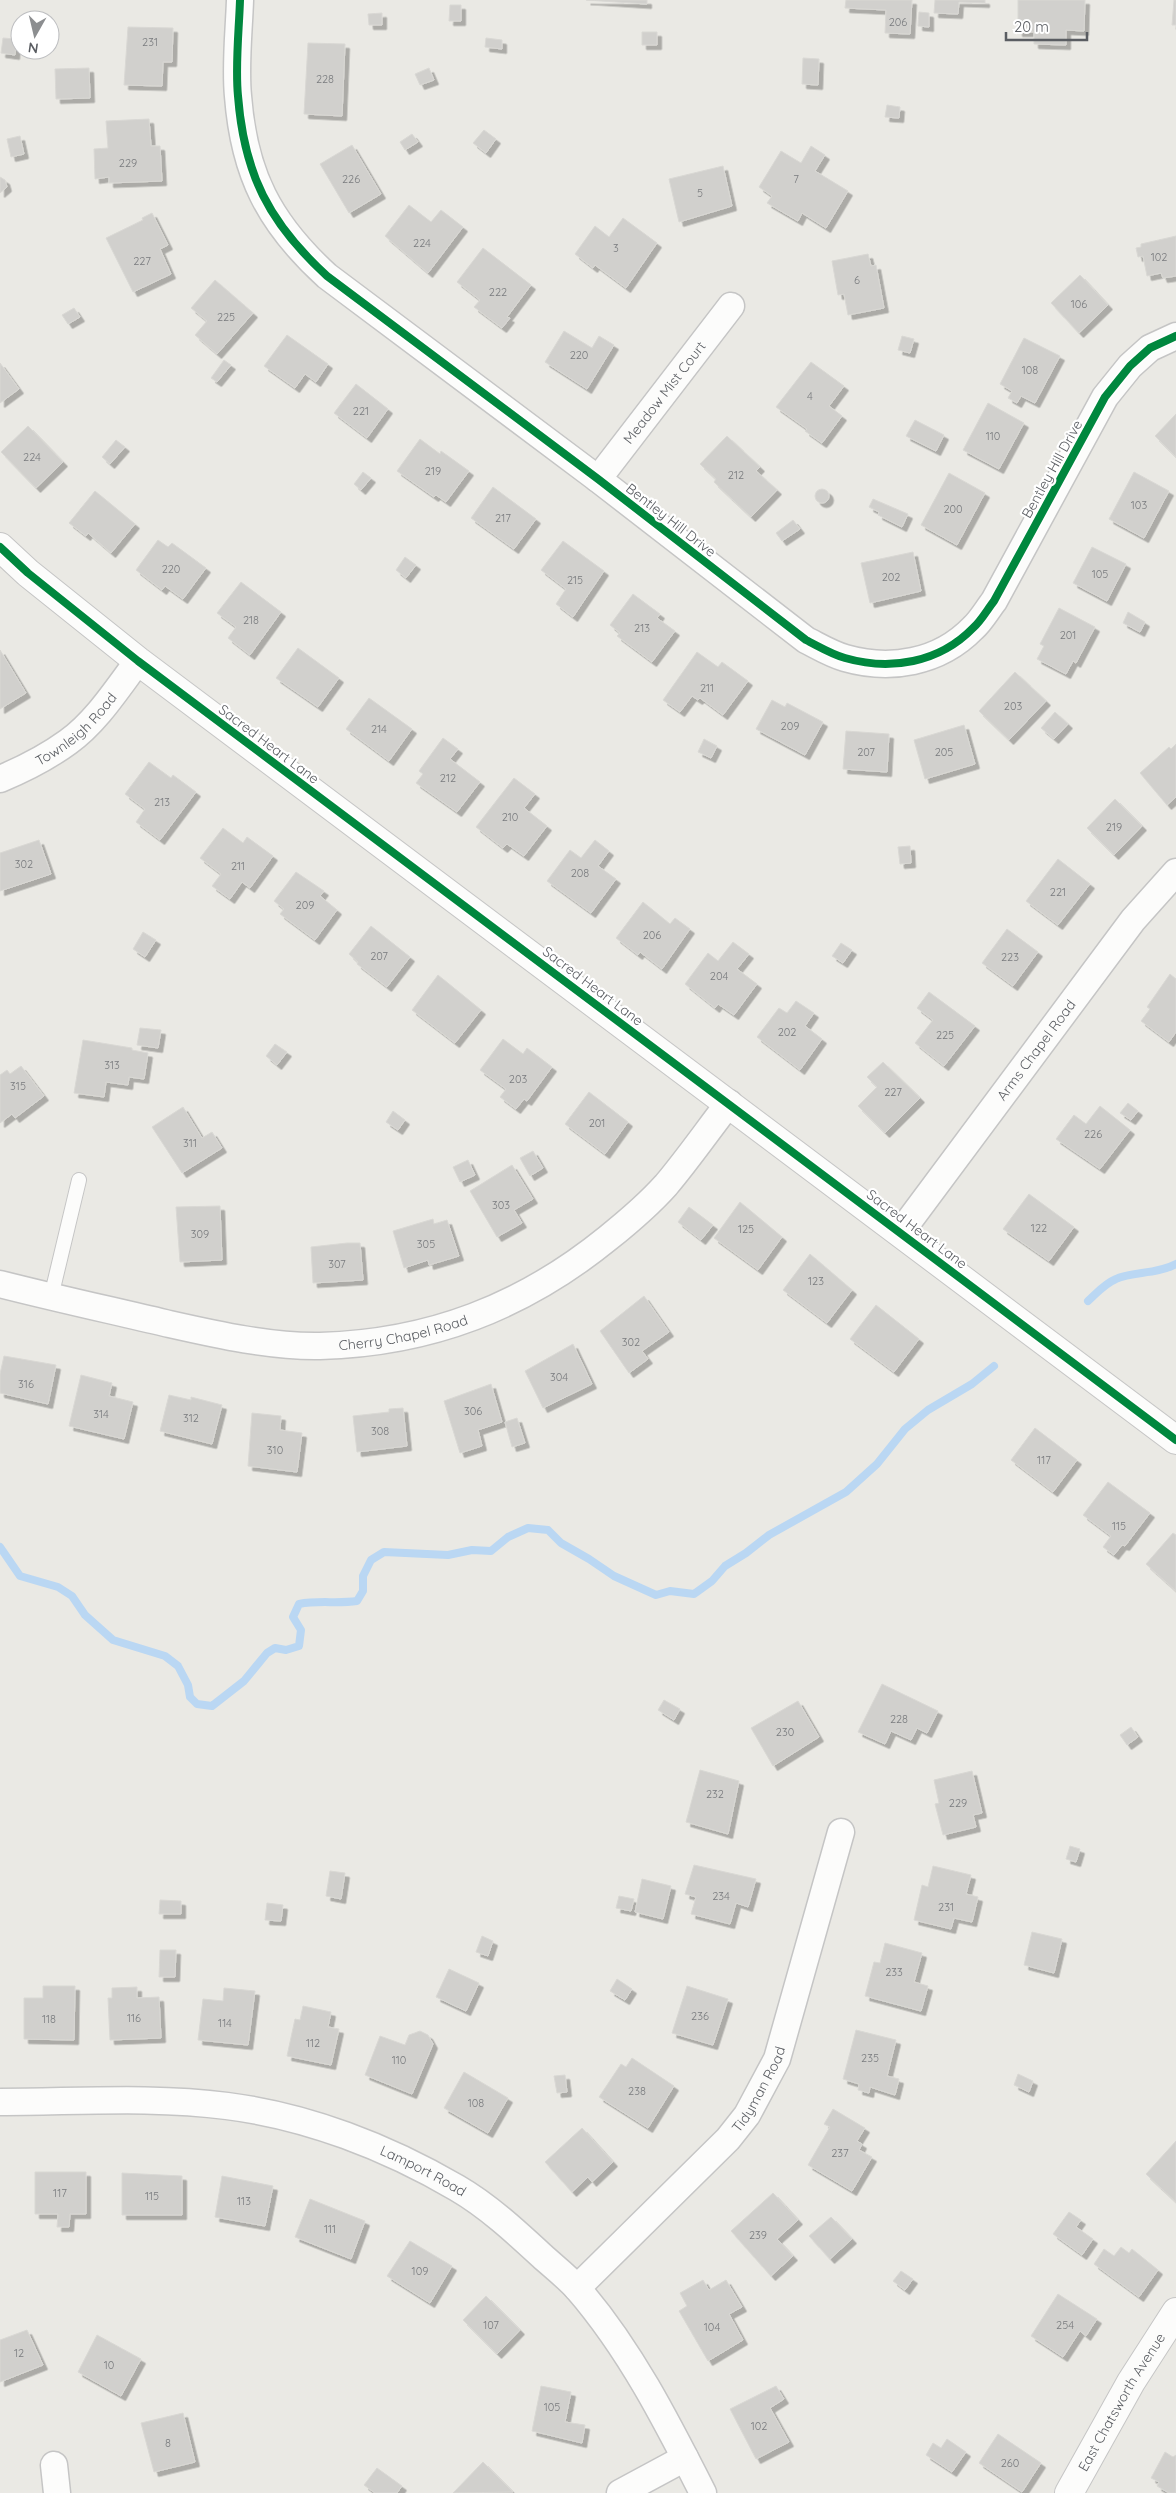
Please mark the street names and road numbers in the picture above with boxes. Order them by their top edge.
street label: Meadow Mist Court [619,337,710,448]
street label: Bentley Hill Drive [1018,417,1086,521]
street label: Bentley Hill Drive [622,479,720,561]
street label: Townleigh Road [32,689,121,770]
street label: Sacred Heart Lane [215,700,323,788]
street label: Sacred Heart Lane [539,942,647,1030]
street label: Arms Chapel Road [993,996,1080,1104]
street label: Sacred Heart Lane [863,1185,971,1273]
street label: Cherry Chapel Road [338,1311,470,1354]
street label: Tidyman Road [728,2044,789,2136]
street label: Lamport Road [377,2141,469,2200]
street label: East Chatsworth Avenue [1074,2329,1169,2475]

